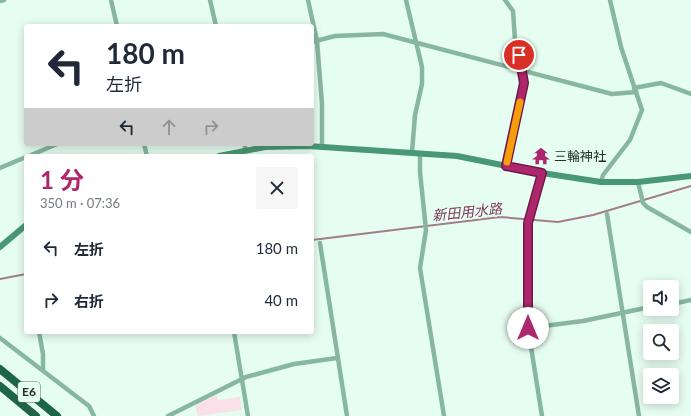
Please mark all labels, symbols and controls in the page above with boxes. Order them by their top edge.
text: 180 m [106,36,185,70]
pin [502,38,536,72]
icon: left [40,40,92,92]
icon: arrive [508,44,530,66]
text: 左折 [106,73,142,95]
icon: left [116,116,138,138]
icon: ahead [158,116,180,138]
icon: right [200,116,222,138]
temple icon: 三輪神社 [531,146,551,166]
place label: 三輪神社 [554,148,606,164]
text: 1 分 [40,165,84,194]
button: close [256,167,298,209]
text: 350 m · 07:36 [40,195,120,211]
water label: 新田用水路 [431,199,504,224]
icon: left [40,237,62,259]
text: 180 m [256,239,298,257]
text: 左折 [74,240,104,258]
map controls [643,280,679,404]
button: sound [643,280,679,316]
icon: right [40,289,62,311]
text: 40 m [264,291,298,309]
text: 右折 [74,292,104,310]
position arrow [507,307,549,349]
button: search [643,324,679,360]
button: layers [643,368,679,404]
road number: E6 [18,382,40,402]

